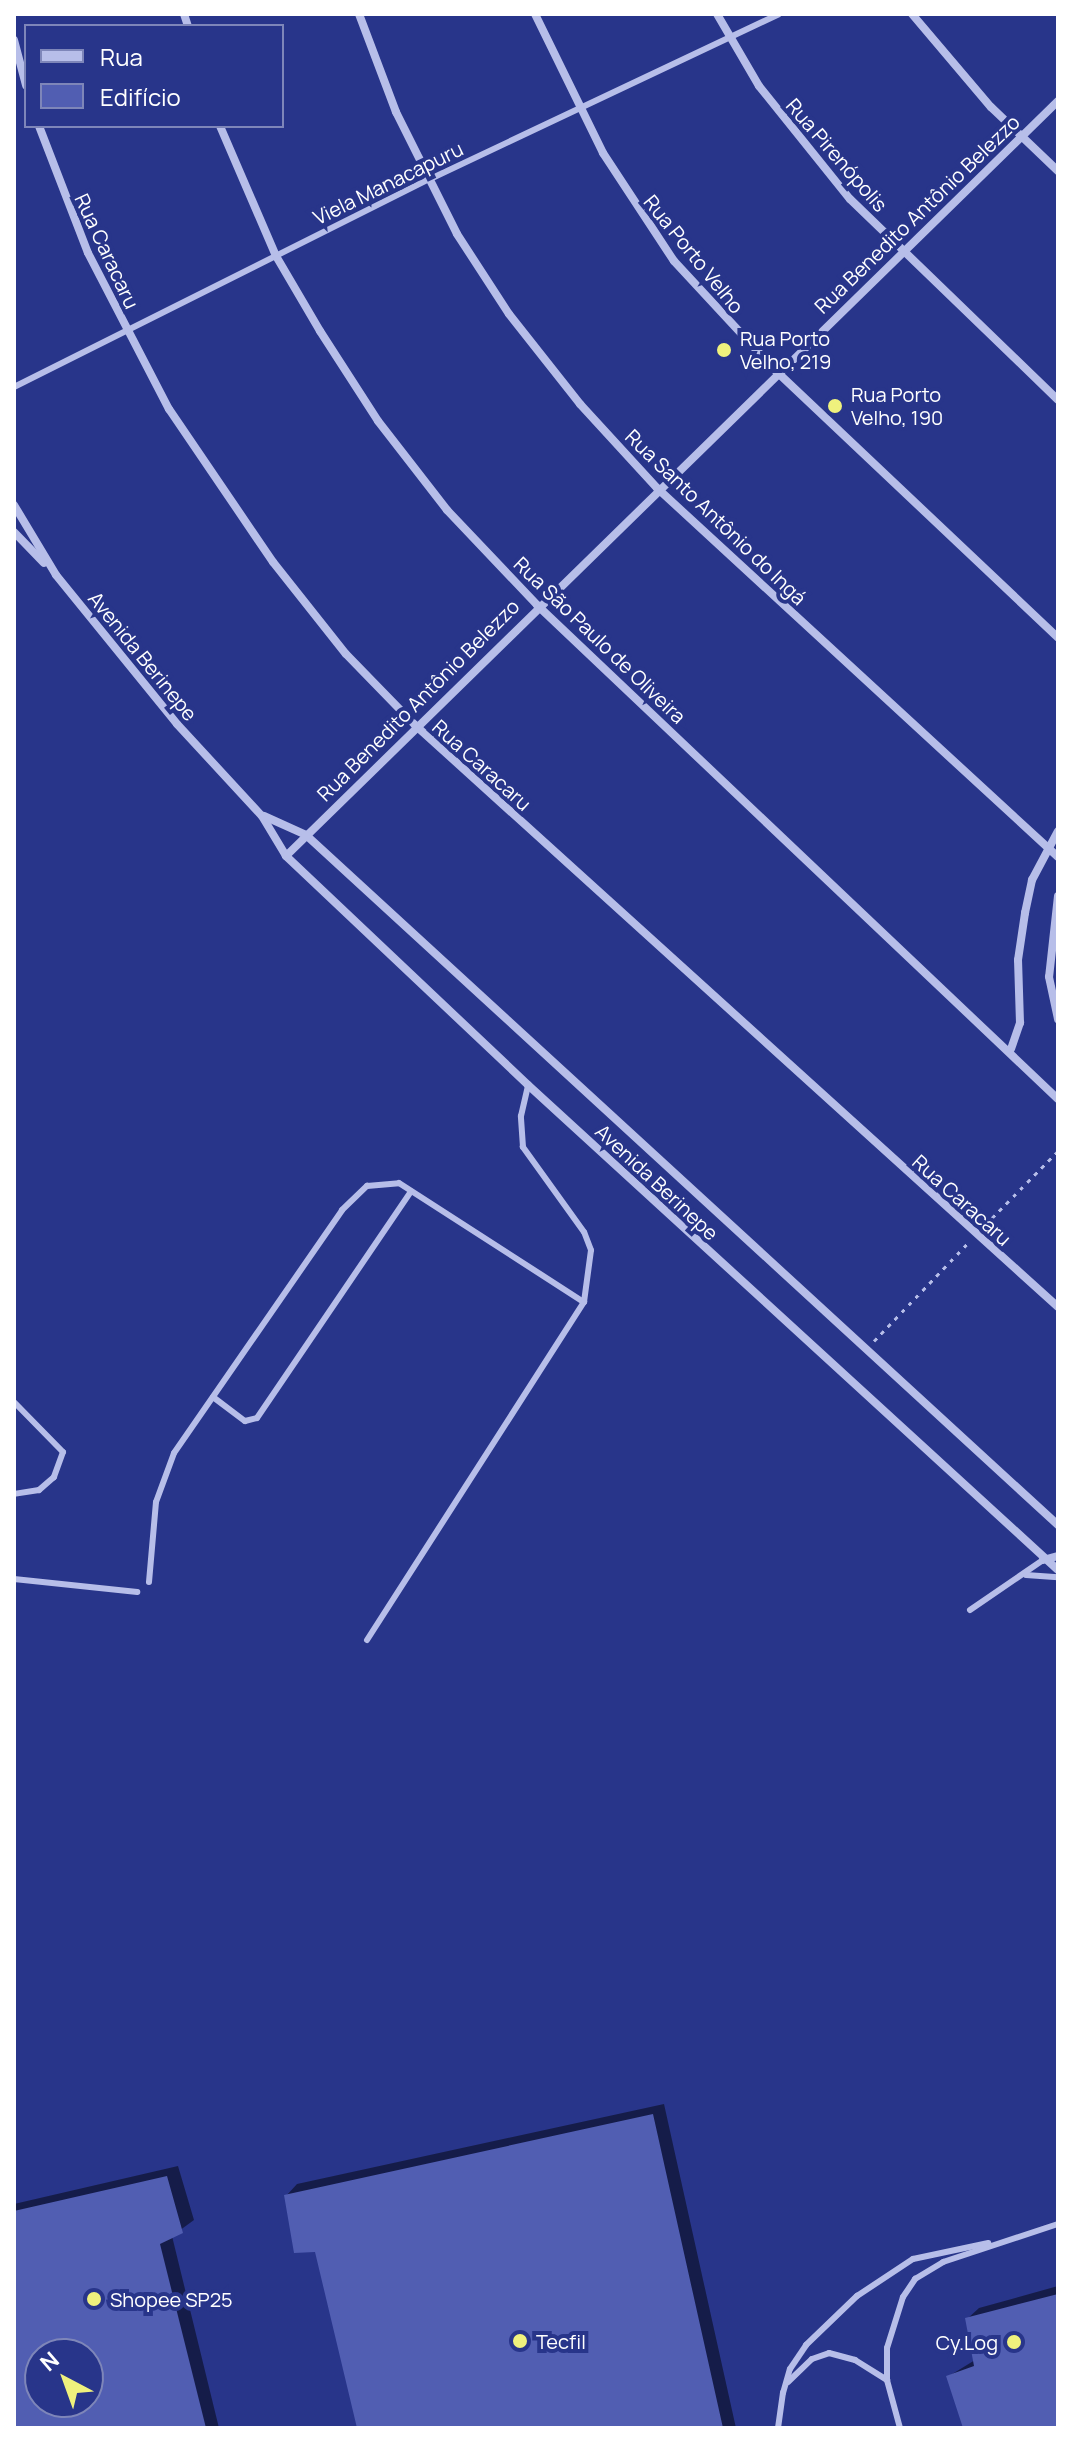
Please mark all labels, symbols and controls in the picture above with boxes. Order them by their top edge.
legend [24,24,284,128]
text: Rua [100,40,143,73]
text: Edifício [100,80,181,113]
street label: Rua Pirenópolis [781,94,893,216]
street label: Rua Benedito Antônio Belezzo [810,110,1024,318]
street label: Viela Manacapuru [309,136,467,230]
street label: Rua Caracaru [70,190,144,312]
street label: Rua Porto Velho [639,190,749,318]
place label: Rua Porto Velho, 219 [740,326,831,373]
marker: Rua Porto Velho, 219 [715,341,733,359]
place label: Rua Porto Velho, 190 [851,382,943,429]
marker: Rua Porto Velho, 190 [826,397,844,415]
street label: Rua Santo Antônio do Ingá [621,424,811,610]
street label: Rua São Paulo de Oliveira [509,552,691,728]
street label: Avenida Berinepe [84,587,202,725]
street label: Rua Benedito Antônio Belezzo [312,594,524,806]
street label: Rua Caracaru [428,715,536,815]
street label: Avenida Berinepe [591,1119,723,1245]
street label: Rua Caracaru [908,1150,1016,1250]
place label: Shopee SP25 [110,2287,233,2311]
marker: Shopee SP25 [85,2290,103,2308]
place label: Tecfil [536,2329,586,2353]
place label: Cy.Log [936,2330,998,2354]
marker: Tecfil [511,2332,529,2350]
marker: Cy.Log [1005,2333,1023,2351]
north arrow [24,2338,104,2418]
text: N [34,2345,65,2378]

